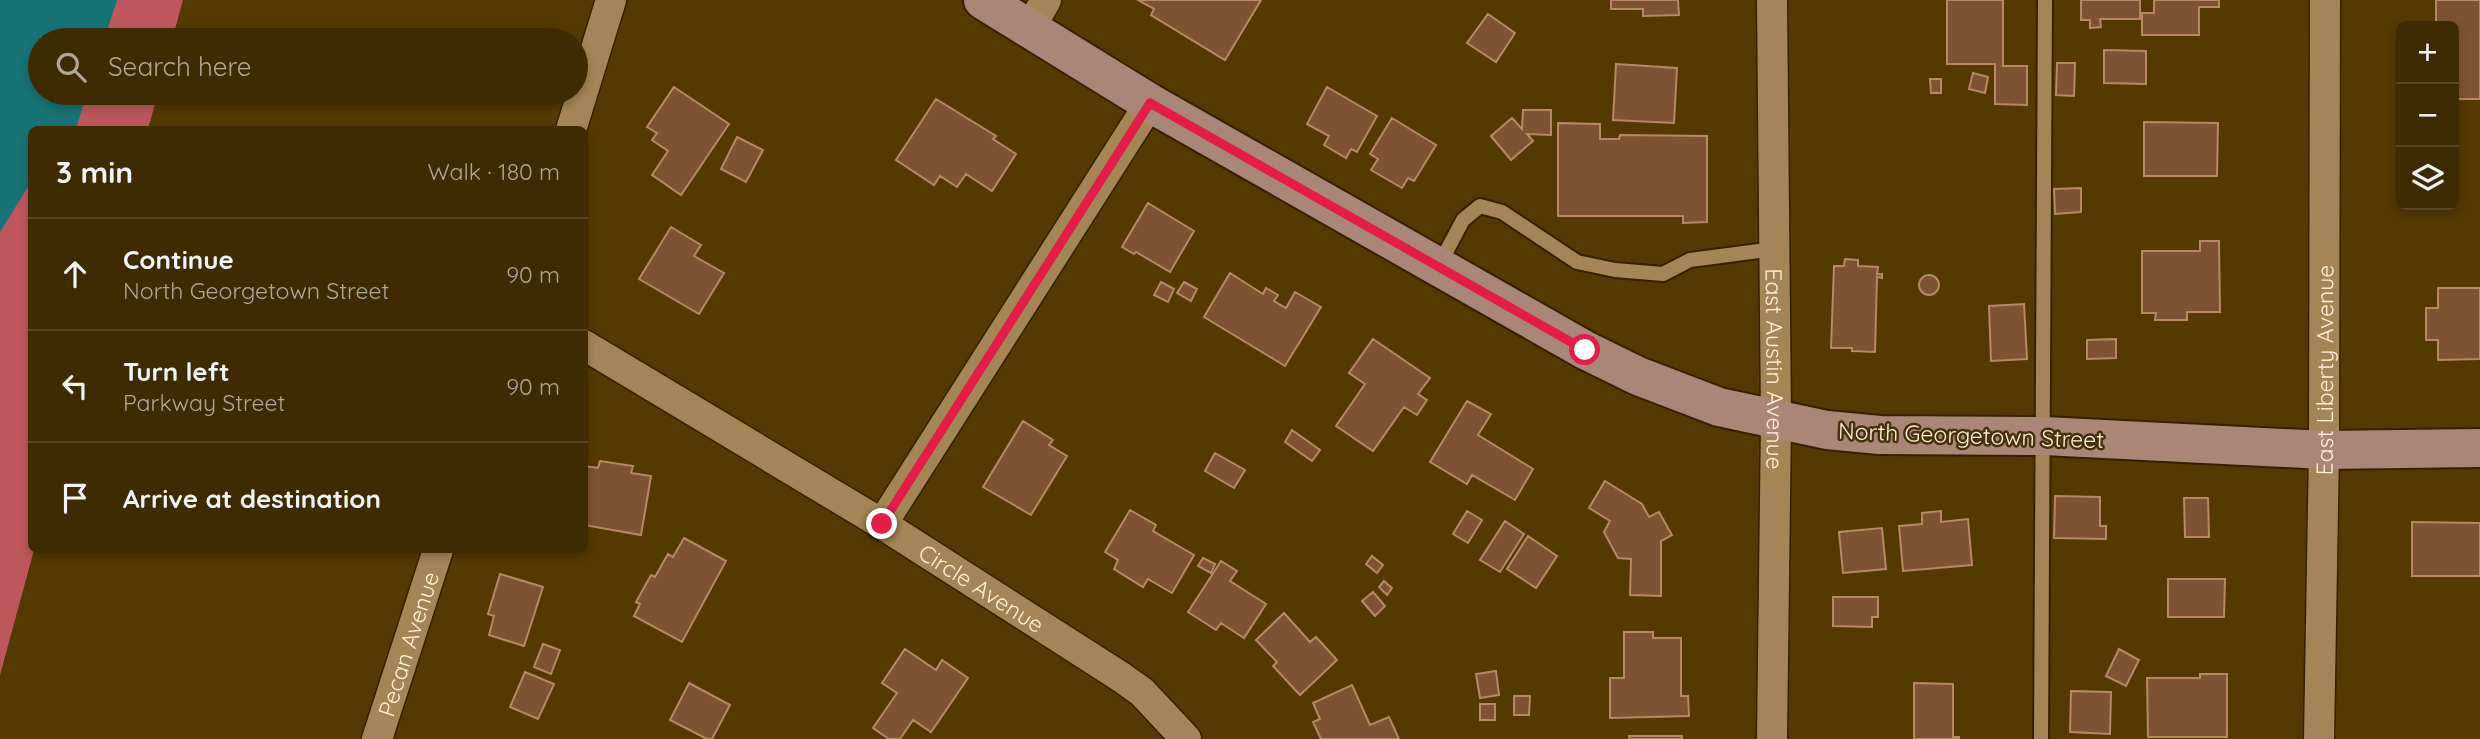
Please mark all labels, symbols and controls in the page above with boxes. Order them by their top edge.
map controls [2396,21,2459,210]
button: + [2396,21,2459,84]
search box [28,28,588,105]
icon: search [52,48,90,86]
text: Search here [108,50,252,83]
button: − [2396,84,2459,147]
button: layers [2396,147,2459,210]
text: 3 min [56,153,133,191]
text: Walk · 180 m [428,157,560,186]
text: Continue [123,243,234,276]
icon: ahead [56,255,94,293]
text: 90 m [506,260,560,289]
street label: East Liberty Avenue [2309,265,2339,476]
street label: East Austin Avenue [1760,268,1791,470]
text: North Georgetown Street [123,276,389,305]
route start [1569,334,1600,365]
text: Turn left [123,355,230,388]
icon: left [56,367,94,405]
text: 90 m [506,372,560,401]
text: Parkway Street [123,388,285,417]
street label: North Georgetown Street [1837,416,2105,454]
icon: arrive [56,479,94,517]
text: Arrive at destination [123,482,381,515]
route end [866,508,897,539]
street label: Circle Avenue [914,537,1050,639]
street label: Pecan Avenue [371,568,445,720]

